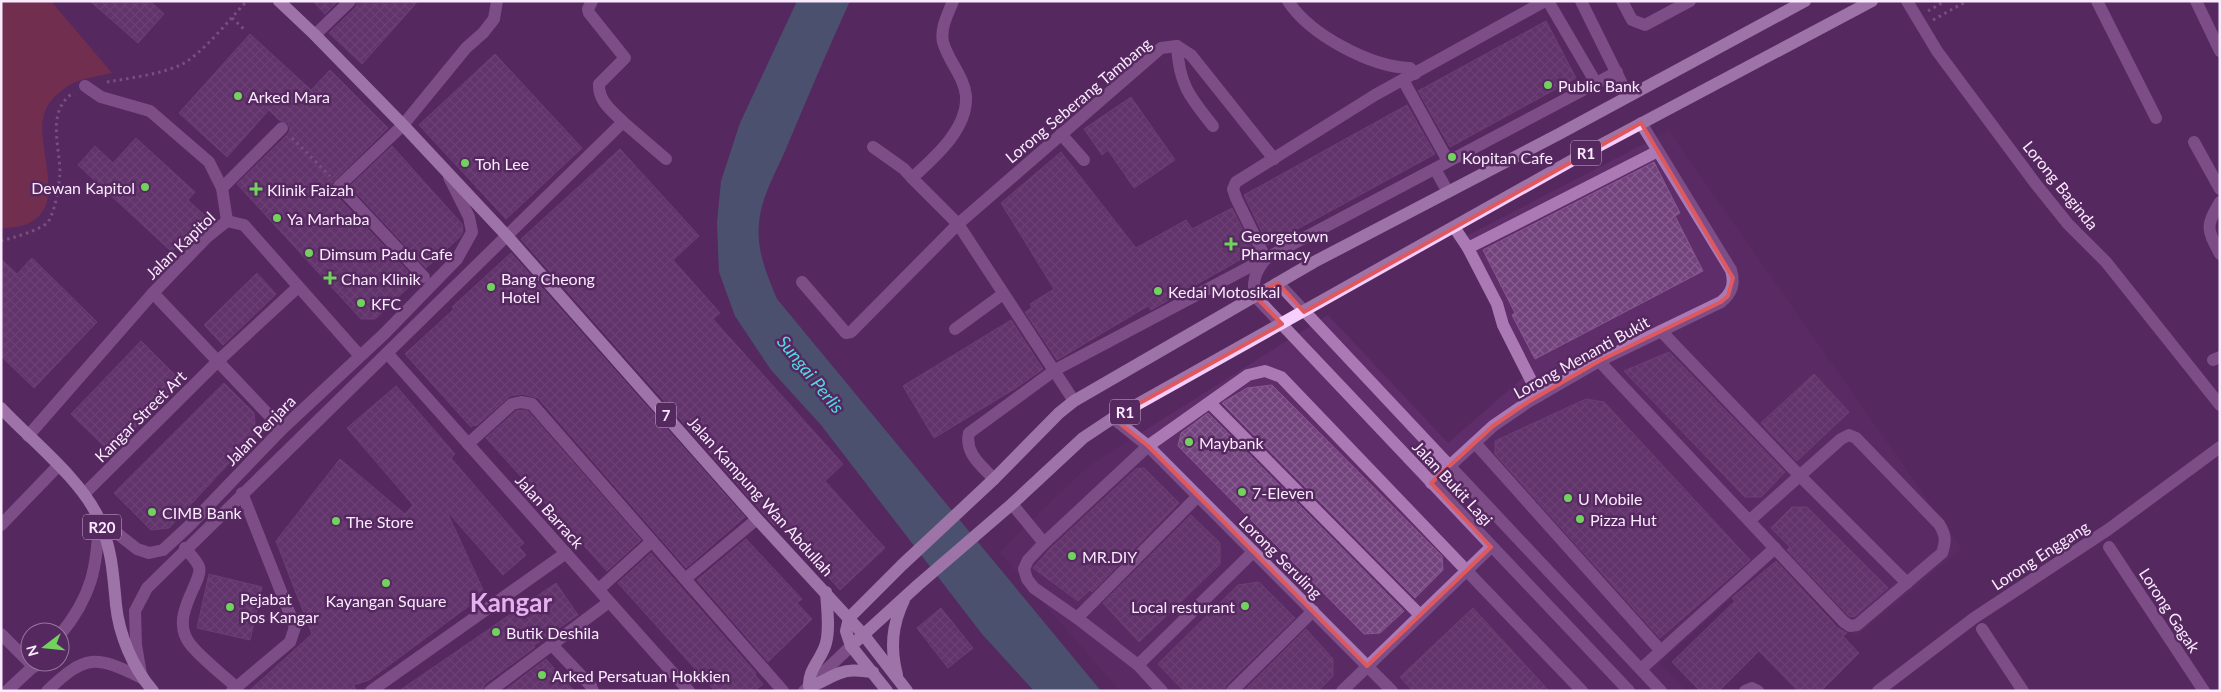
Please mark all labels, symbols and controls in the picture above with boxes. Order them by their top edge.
street label: Lorong Seberang Tambang [1001,33,1155,167]
place label: Public Bank [1558,76,1641,95]
marker: Public Bank [1542,79,1554,91]
place label: Arked Mara [248,87,330,106]
marker: Arked Mara [232,90,244,102]
street label: Lorong Baginda [2019,137,2103,233]
road number: R1 [1571,140,1601,166]
place label: Kopitan Cafe [1462,148,1553,167]
marker: Kopitan Cafe [1446,151,1458,163]
place label: Toh Lee [475,154,529,173]
marker: Toh Lee [459,157,471,169]
place label: Dewan Kapitol [31,178,135,197]
place label: Klinik Faizah [267,180,354,199]
marker: Dewan Kapitol [139,181,151,193]
marker: Klinik Faizah [249,182,263,196]
street label: Jalan Kapitol [141,207,219,283]
place label: Ya Marhaba [287,209,369,228]
marker: Ya Marhaba [271,212,283,224]
place label: Georgetown Pharmacy [1241,226,1328,263]
marker: Georgetown Pharmacy [1225,238,1237,250]
place label: Dimsum Padu Cafe [319,244,453,263]
marker: Dimsum Padu Cafe [303,247,315,259]
place label: Chan Klinik [341,269,422,288]
place label: Bang Cheong Hotel [501,269,595,306]
marker: Chan Klinik [323,271,337,285]
marker: Bang Cheong Hotel [485,281,497,293]
place label: Kedai Motosikal [1168,282,1280,301]
marker: Kedai Motosikal [1152,285,1164,297]
place label: KFC [371,294,402,313]
marker: KFC [355,297,367,309]
street label: Lorong Menanti Bukit [1510,312,1652,402]
water label: Sungai Perlis [773,331,849,417]
street label: Kangar Street Art [90,366,190,466]
street label: Jalan Penjara [221,391,299,469]
road number: R1 [1110,400,1140,424]
road number: 7 [656,402,676,428]
street label: Jalan Kampung Wan Abdullah [684,412,838,580]
place label: Maybank [1199,433,1264,452]
marker: Maybank [1183,436,1195,448]
street label: Jalan Bukit Lagi [1409,437,1497,529]
street label: Jalan Barrack [512,470,589,552]
place label: 7-Eleven [1252,483,1314,502]
marker: 7-Eleven [1236,486,1248,498]
place label: U Mobile [1578,489,1643,508]
marker: U Mobile [1562,492,1574,504]
place label: CIMB Bank [162,503,243,522]
marker: CIMB Bank [146,506,158,518]
place label: Pizza Hut [1590,510,1657,529]
place label: The Store [346,512,414,531]
street label: Lorong Seruling [1236,512,1326,602]
marker: Pizza Hut [1574,513,1586,525]
road number: R20 [83,514,121,540]
marker: The Store [330,515,342,527]
street label: Lorong Enggang [1988,516,2092,594]
place label: MR.DIY [1082,547,1137,566]
marker: MR.DIY [1066,550,1078,562]
street label: Lorong Gagak [2136,564,2205,656]
marker: Kayangan Square [380,577,392,589]
district label: Kangar [470,586,552,618]
place label: Pejabat Pos Kangar [240,589,319,626]
place label: Kayangan Square [326,591,446,610]
place label: Local resturant [1131,597,1235,616]
marker: Local resturant [1239,600,1251,612]
marker: Pejabat Pos Kangar [224,601,236,613]
north arrow [20,622,70,672]
place label: Butik Deshila [506,623,599,642]
marker: Butik Deshila [490,626,502,638]
text: N [22,643,42,658]
place label: Arked Persatuan Hokkien [552,666,730,685]
marker: Arked Persatuan Hokkien [536,669,548,681]

